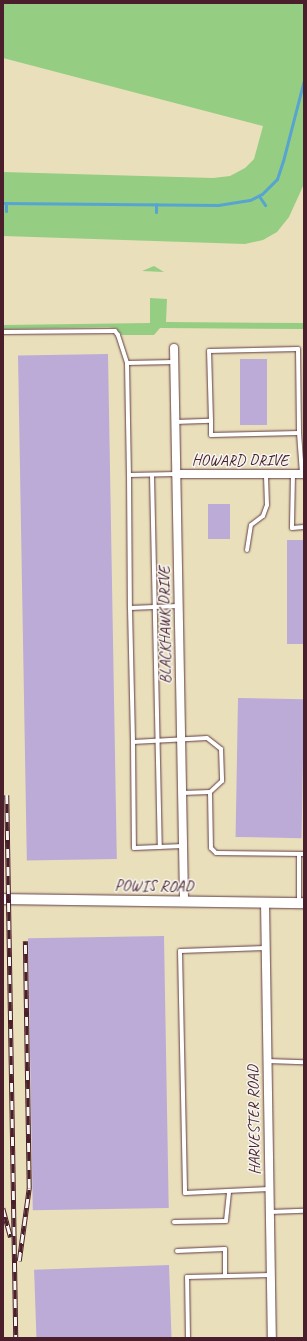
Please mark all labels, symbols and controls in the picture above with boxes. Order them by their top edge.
street label: HOWARD DRIVE [191,450,289,470]
street label: BLACKHAWK DRIVE [154,566,176,684]
street label: POWIS ROAD [114,876,194,896]
street label: HARVESTER ROAD [243,1065,265,1175]

